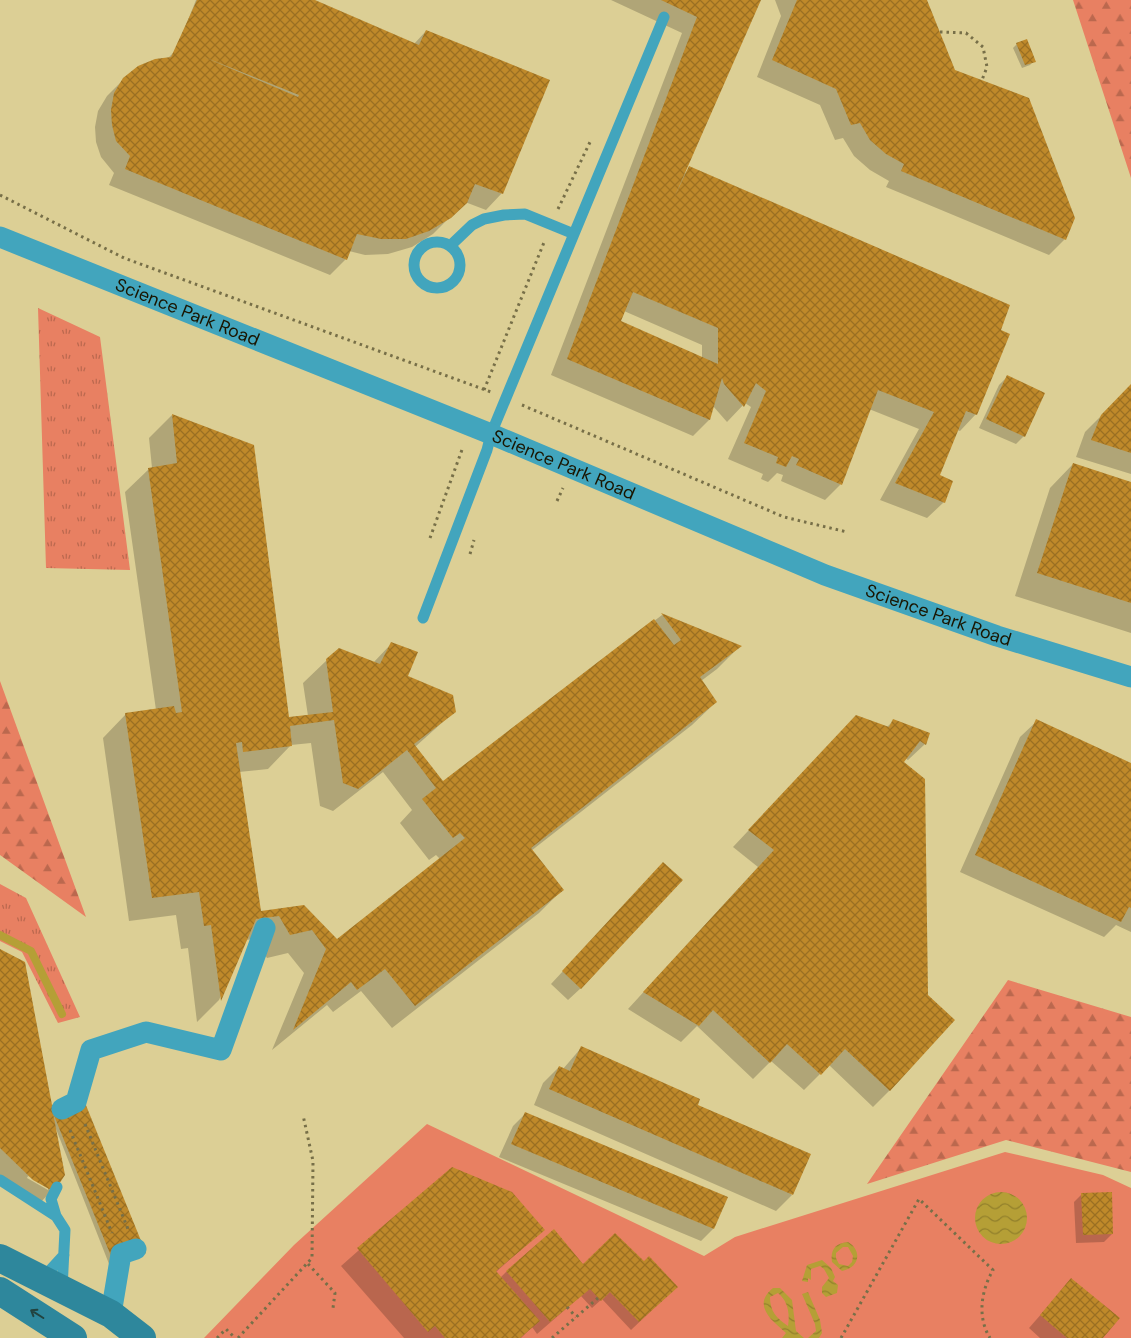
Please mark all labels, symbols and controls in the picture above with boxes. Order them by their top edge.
street label: Science Park Road [112,273,263,352]
street label: Science Park Road [488,424,639,506]
street label: Science Park Road [862,578,1014,652]
one-way arrow [30,1309,44,1319]

